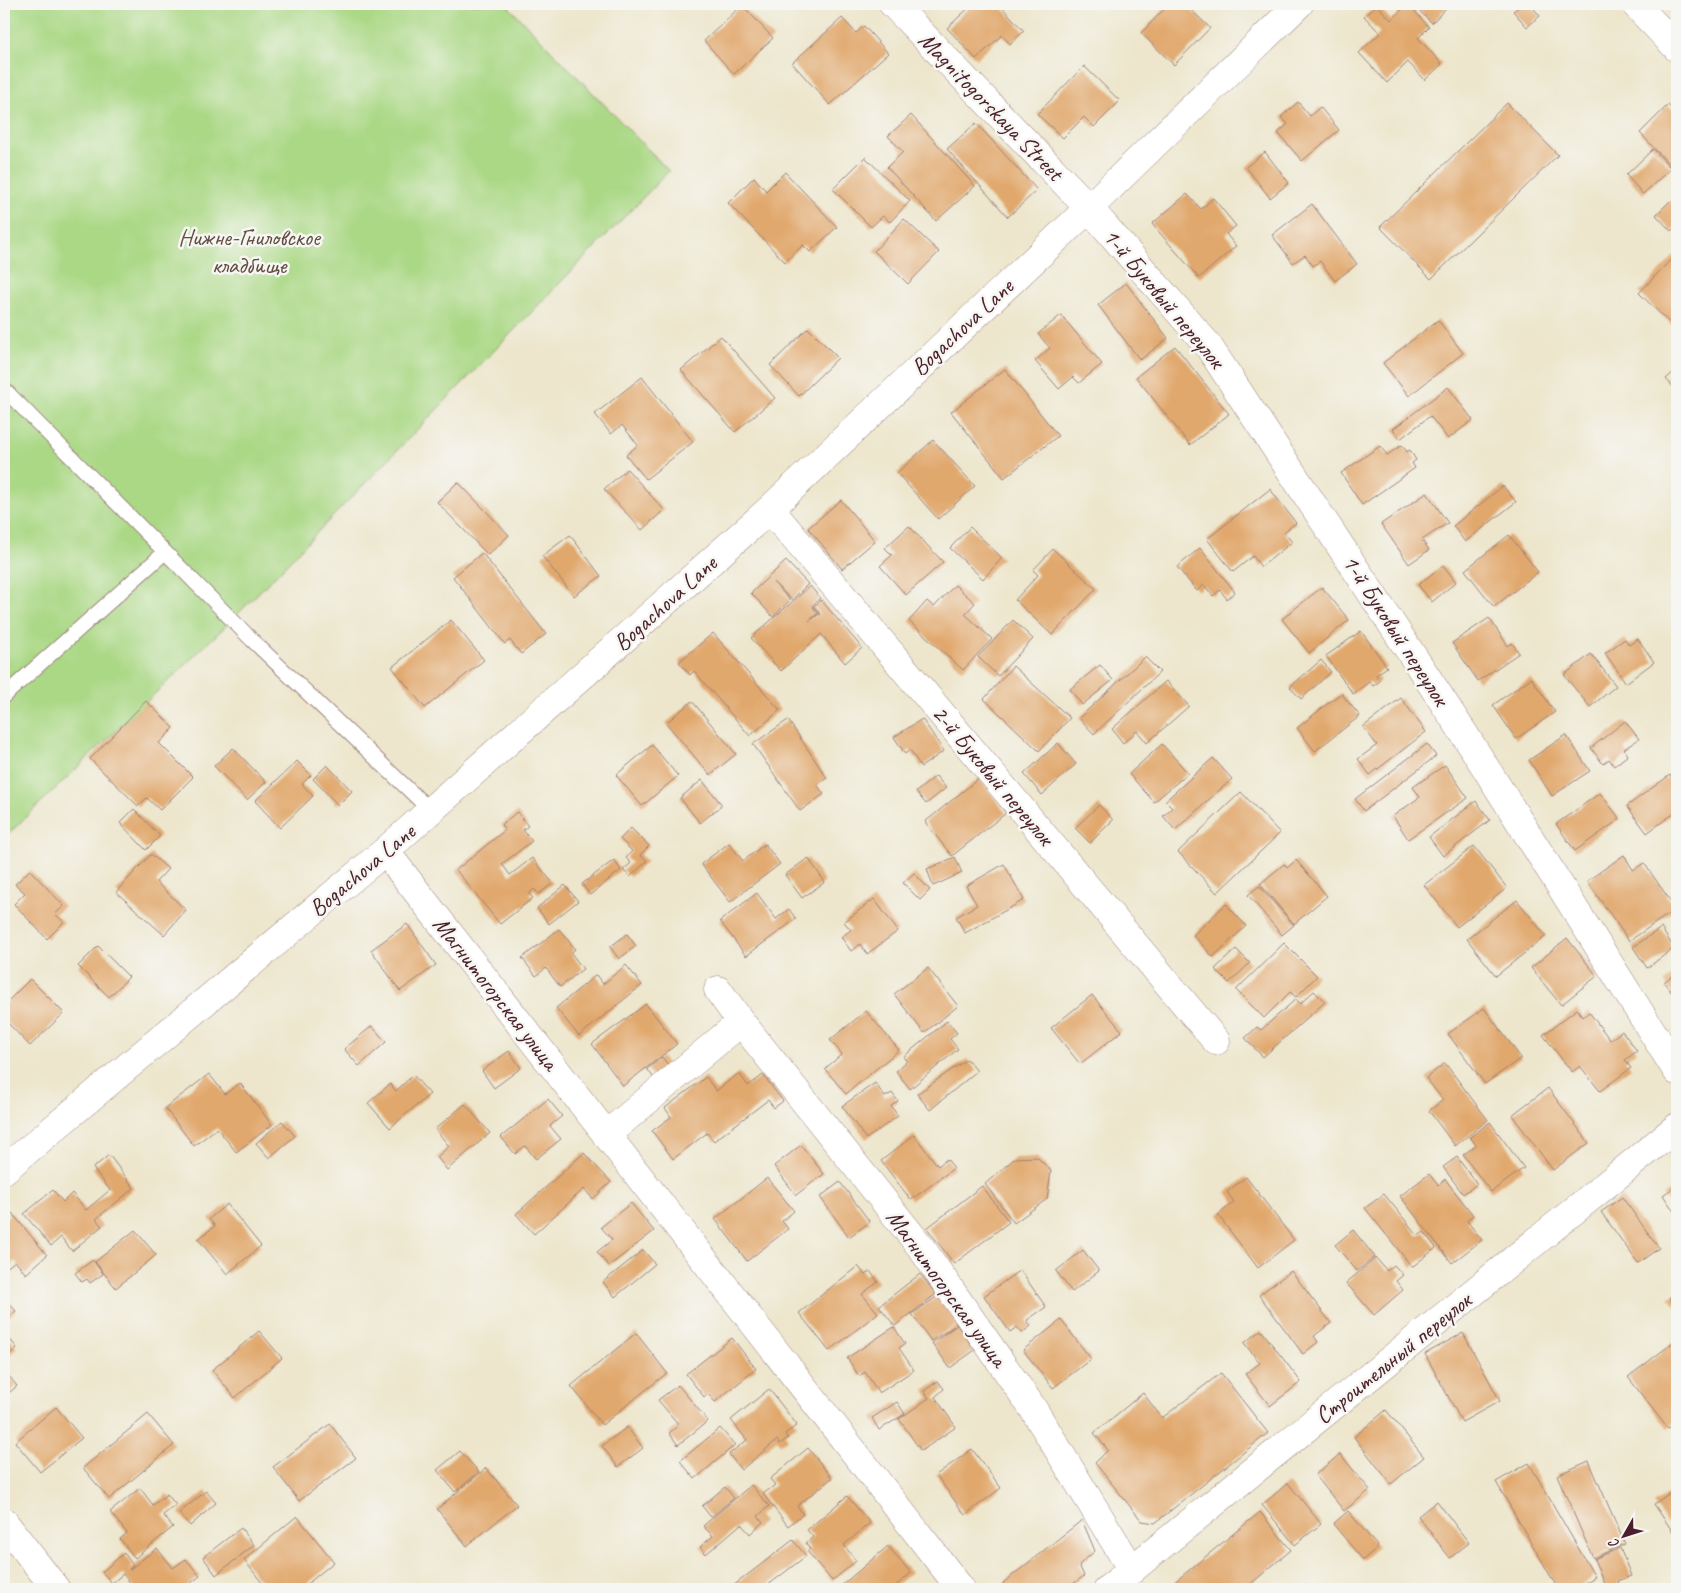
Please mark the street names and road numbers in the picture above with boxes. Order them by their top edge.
street label: Magnitogorskaya Street [912,25,1071,188]
street label: 1-й Буковый переулок [1097,222,1233,376]
street label: Bogachova Lane [904,270,1021,382]
street label: Bogachova Lane [607,547,725,657]
street label: 1-й Буковый переулок [1336,549,1457,713]
street label: 2-й Буковый переулок [926,699,1062,853]
street label: Bogachova Lane [303,816,423,923]
street label: Магнитогорская улица [427,910,567,1078]
street label: Магнитогорская улица [880,1203,1015,1374]
street label: Строительный переулок [1309,1284,1479,1430]

